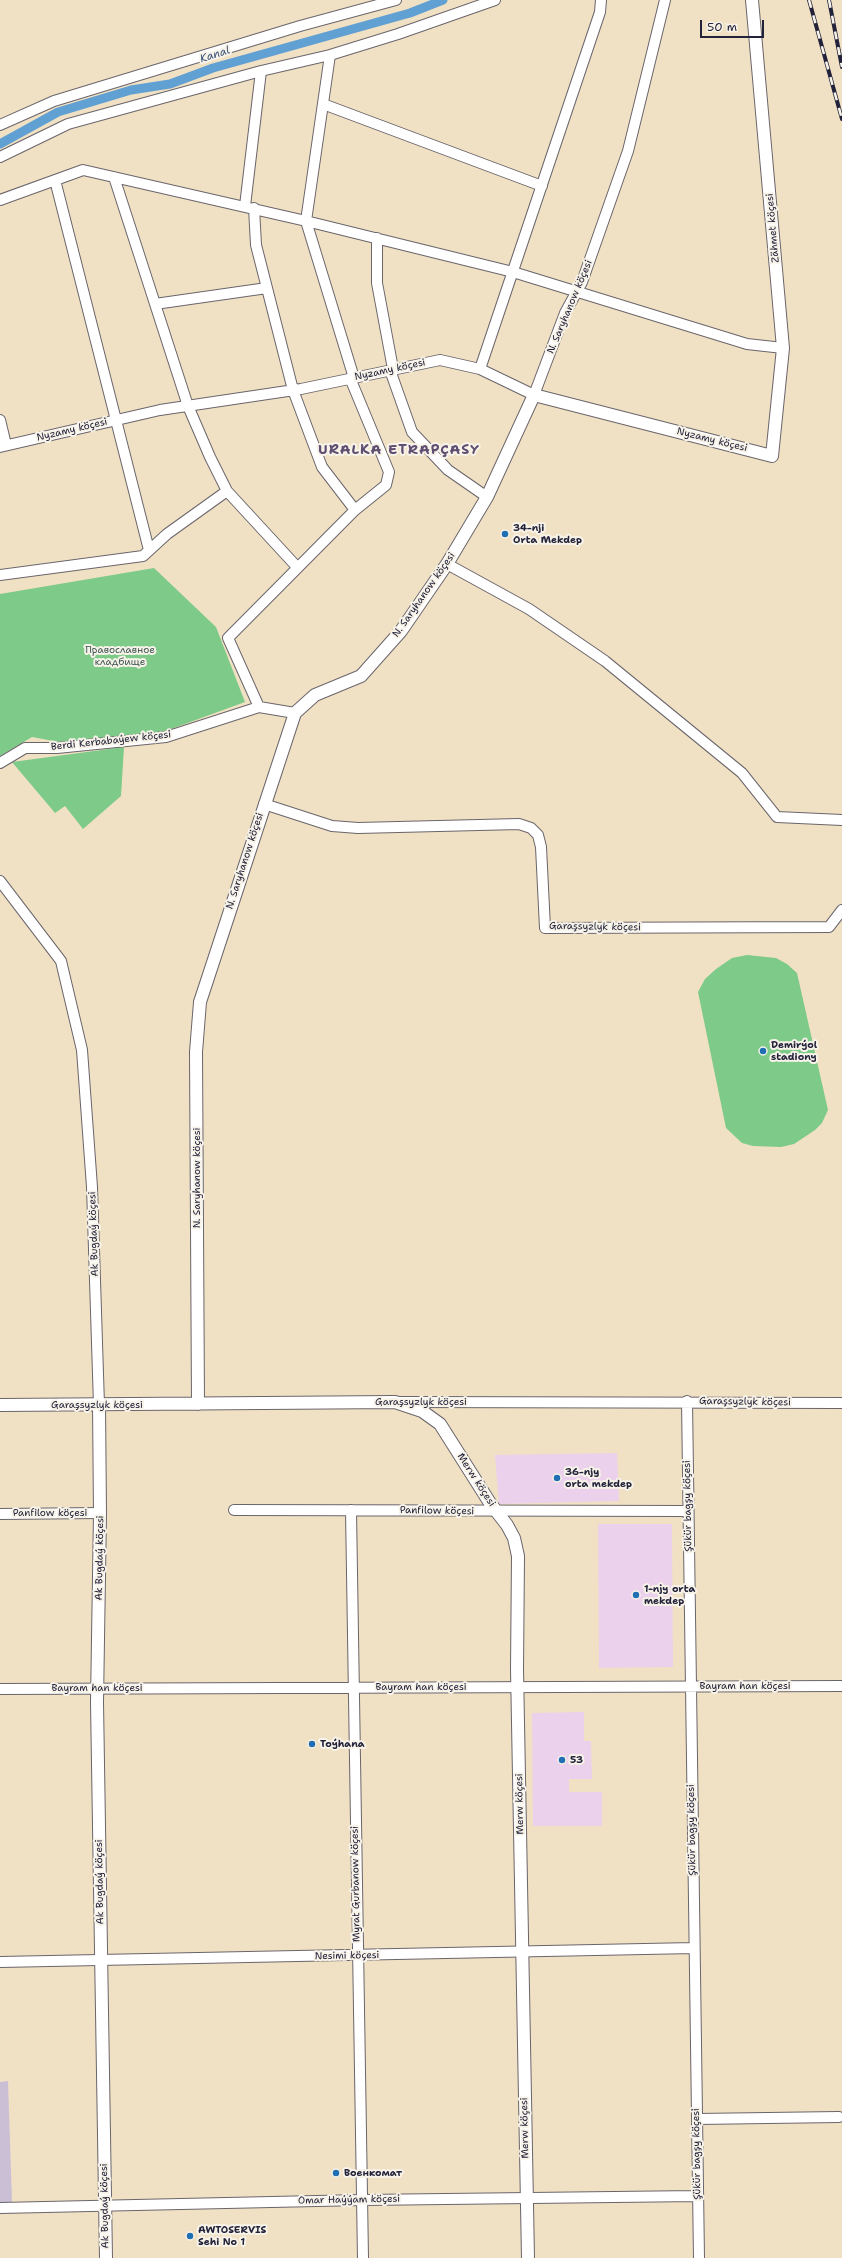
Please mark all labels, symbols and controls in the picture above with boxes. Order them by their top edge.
scale bar [702,12,766,38]
text: 50 m [707,19,737,35]
water label: Kanal [198,44,232,66]
street label: Zähmet köçesi [764,193,782,263]
street label: N. Saryhanow köçesi [545,258,595,356]
street label: Nyzamy köçesi [353,357,427,383]
street label: Nyzamy köçesi [35,416,109,444]
street label: Nyzamy köçesi [676,425,748,455]
district label: URALKA ETRAPÇASY [318,442,480,458]
place label: 34-nji Orta Mekdep [513,522,582,546]
marker: 34-nji Orta Mekdep [500,529,510,539]
street label: N. Saryhanow köçesi [390,550,458,640]
park label: Православное кладбище [85,644,155,668]
street label: Berdi Kerbabaýew köçesi [50,729,172,753]
street label: N. Saryhanow köçesi [224,811,266,911]
street label: Garaşsyzlyk köçesi [549,920,641,934]
place label: Demirýol stadiony [771,1039,817,1062]
marker: Demirýol stadiony [758,1046,768,1056]
street label: N. Saryhanow köçesi [191,1128,203,1228]
street label: Ak Bugdaý köçesi [87,1191,101,1277]
street label: Garaşsyzlyk köçesi [699,1395,791,1409]
street label: Garaşsyzlyk köçesi [375,1396,467,1408]
street label: Garaşsyzlyk köçesi [51,1399,143,1411]
street label: Merw köçesi [454,1451,498,1509]
street label: Şükür bagşy köçesi [681,1460,695,1552]
place label: 36-njy orta mekdep [565,1466,632,1490]
marker: 36-njy orta mekdep [552,1473,562,1483]
street label: Panfilow köçesi [400,1504,474,1518]
street label: Panfilow köçesi [13,1507,87,1519]
street label: Ak Bugdaý köçesi [93,1515,107,1601]
place label: 1-njy orta mekdep [644,1583,695,1606]
marker: 1-njy orta mekdep [631,1590,641,1600]
street label: Bayram han köçesi [700,1680,790,1692]
street label: Bayram han köçesi [376,1681,466,1693]
street label: Bayram han köçesi [52,1682,142,1694]
place label: Toýhana [320,1738,365,1750]
marker: Toýhana [307,1739,317,1749]
place label: 53 [570,1754,583,1766]
marker: 53 [557,1755,567,1765]
street label: Merw köçesi [513,1773,527,1835]
street label: Şükür bagşy köçesi [685,1784,699,1876]
street label: Myrat Gurbanow köçesi [349,1826,363,1942]
street label: Ak Bugdaý köçesi [93,1839,107,1925]
street label: Nesimi köçesi [315,1949,379,1963]
street label: Merw köçesi [518,2097,532,2159]
street label: Şükür bagşy köçesi [690,2108,704,2200]
street label: Ak Bugdaý köçesi [98,2163,112,2249]
place label: Военкомат [344,2167,402,2179]
marker: Военкомат [331,2168,341,2178]
street label: Omar Haýýam köçesi [298,2193,400,2207]
place label: AWTOSERVIS Sehi No 1 [198,2224,266,2248]
marker: AWTOSERVIS Sehi No 1 [185,2231,195,2241]

